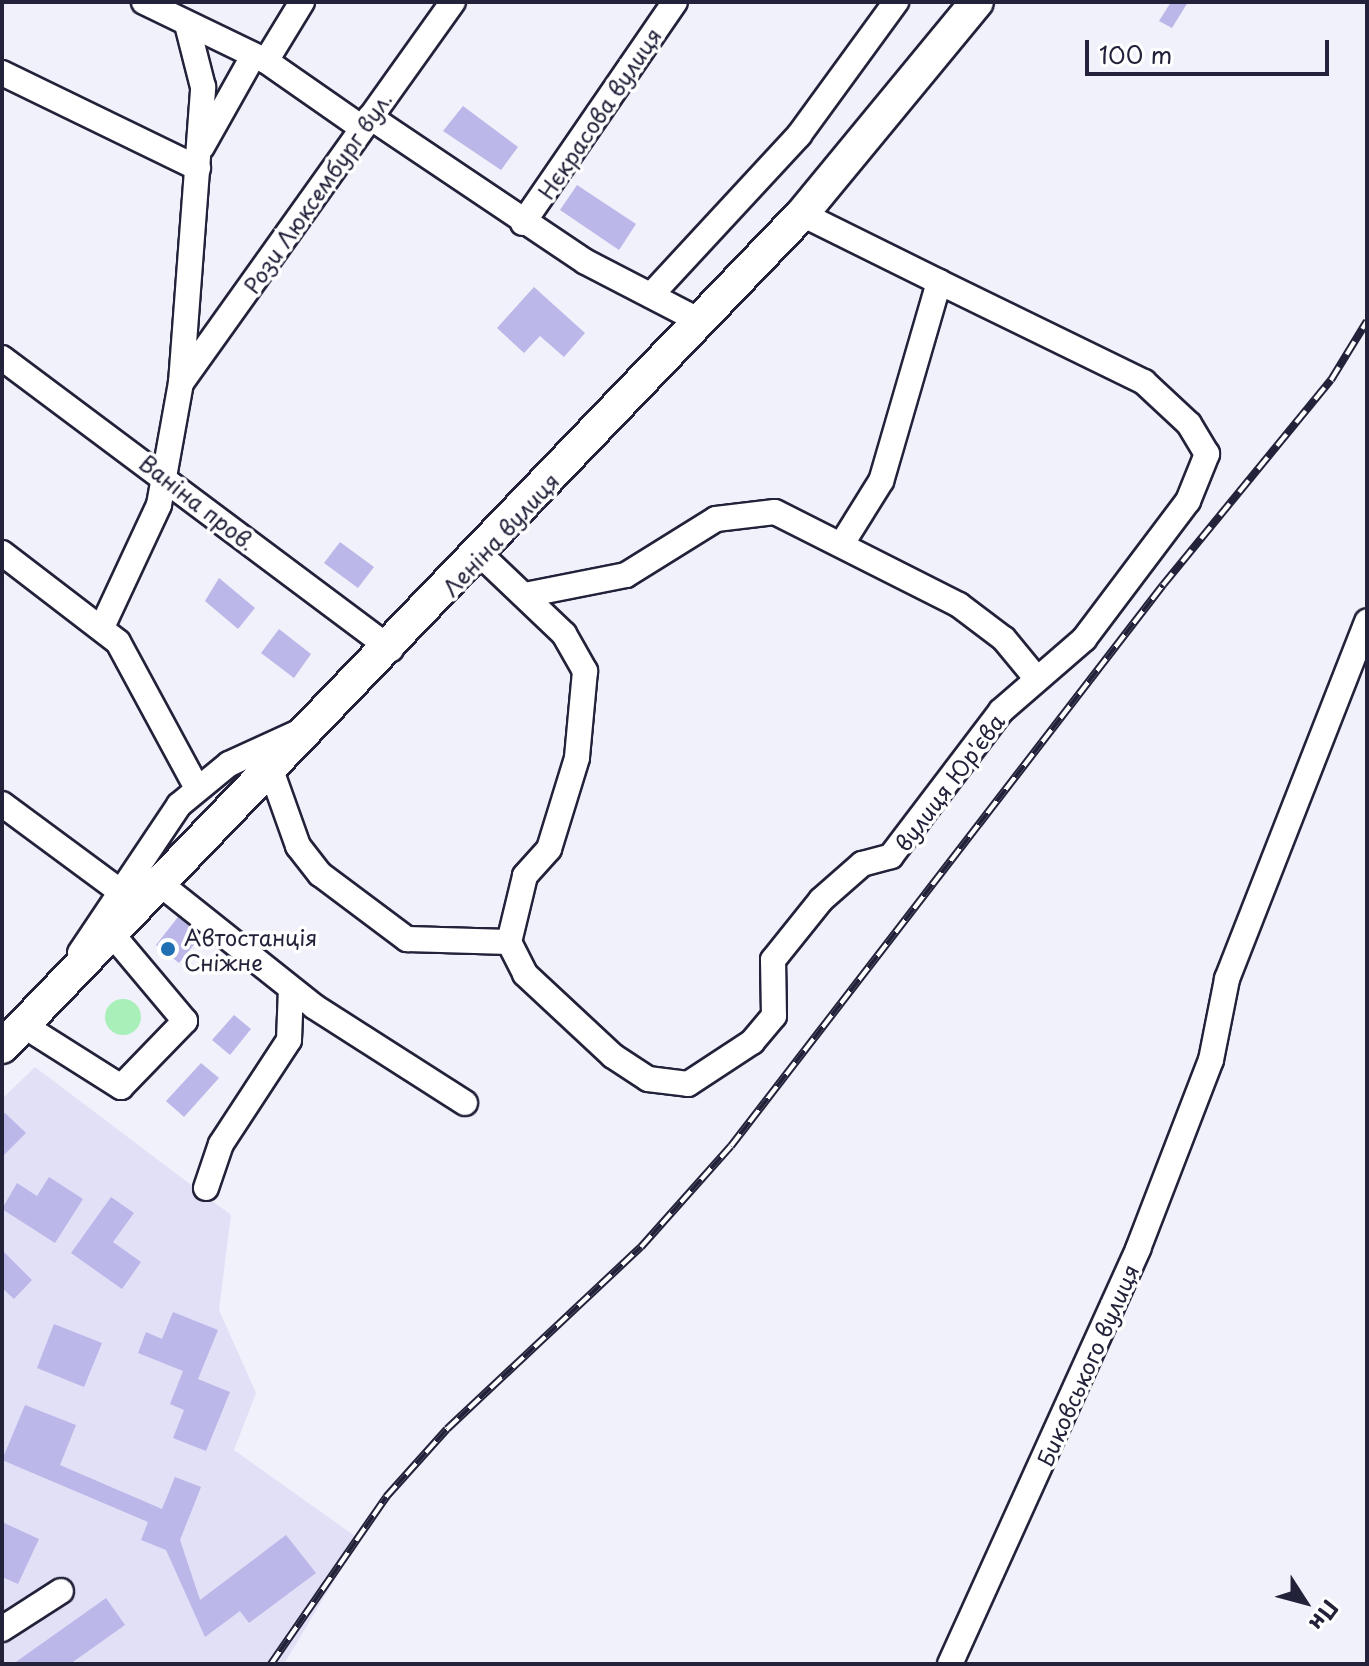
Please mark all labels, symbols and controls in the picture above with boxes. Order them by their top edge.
street label: Нєкрасова вулиця [532,22,666,204]
scale bar [1089,24,1333,74]
text: 100 m [1099,36,1172,72]
street label: Рози Люксембург вул. [237,86,397,298]
street label: Ваніна пров. [135,448,261,556]
street label: Леніна вулиця [436,467,564,601]
street label: вулиця Юр'єва [889,709,1009,855]
place label: Автостанція Сніжне [184,923,317,974]
marker: Автостанція Сніжне [159,940,177,958]
street label: Биковського вулиця [1030,1260,1144,1470]
north arrow [1265,1562,1345,1642]
text: Пн [1302,1594,1348,1639]

